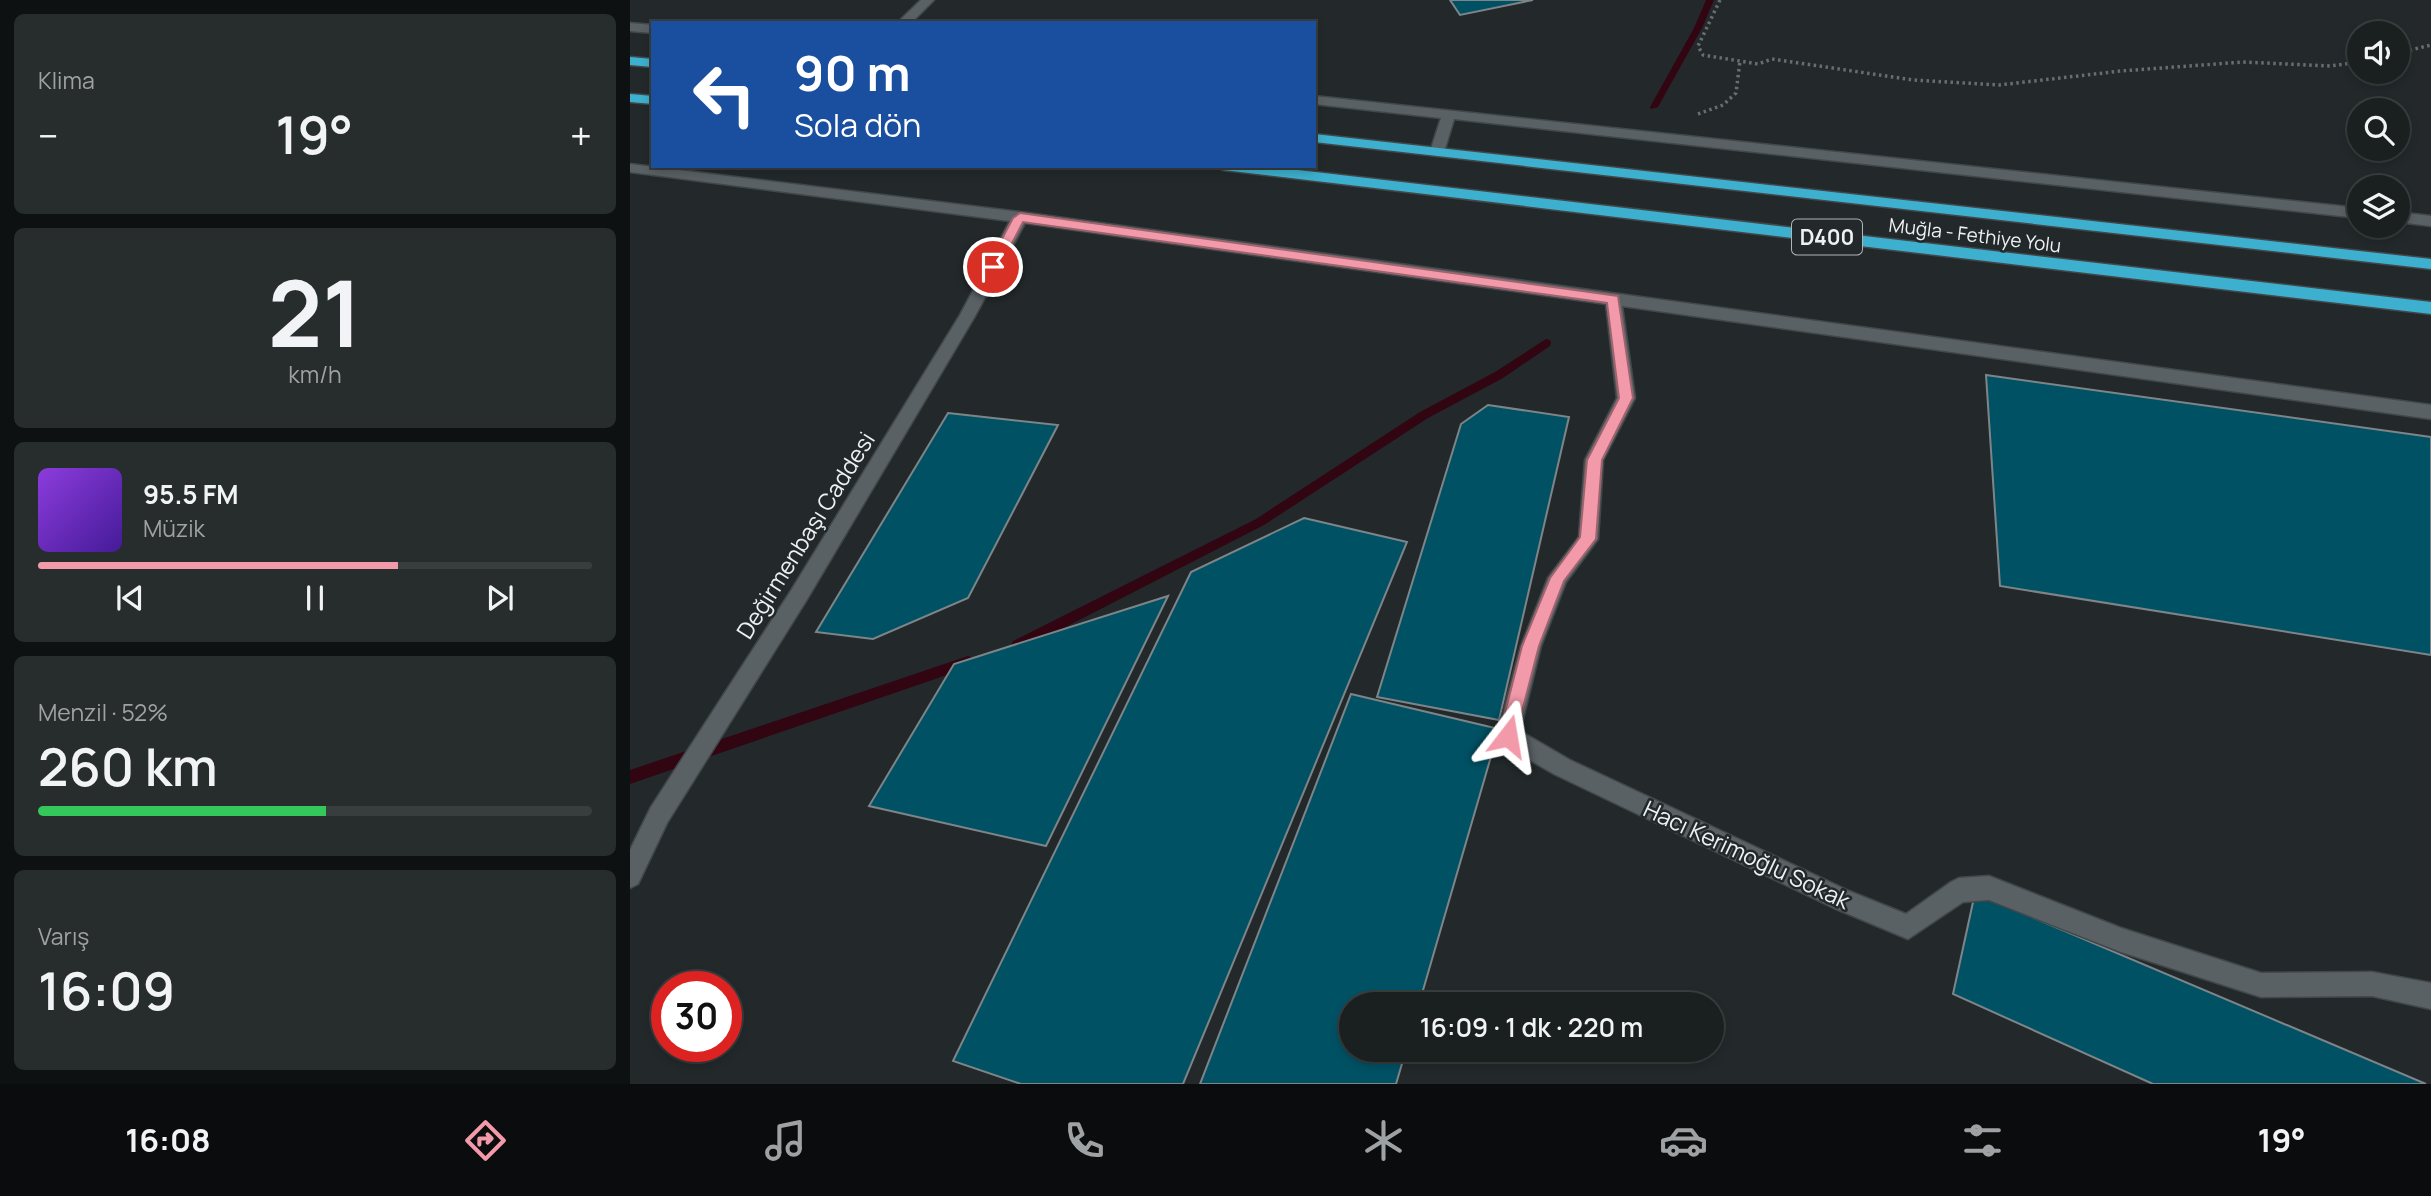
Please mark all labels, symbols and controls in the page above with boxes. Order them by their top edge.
map controls [2347,21,2410,238]
button: sound [2347,21,2410,84]
text: 90 m [794,39,911,106]
icon: left [679,49,770,140]
text: Klima [38,64,95,96]
button: search [2347,98,2410,161]
text: 19° [275,99,353,170]
text: Sola dön [794,103,921,147]
text: − [38,109,59,161]
text: + [570,109,592,161]
button: layers [2347,175,2410,238]
street label: Muğla - Fethiye Yolu [1887,212,2063,258]
road number: D400 [1792,219,1862,254]
pin [963,237,1023,297]
icon: arrive [974,248,1012,286]
text: 21 [268,250,362,374]
text: km/h [288,358,342,390]
street label: Değirmenbaşı Caddesi [728,426,882,644]
text: 95.5 FM [143,476,239,512]
text: Müzik [143,512,205,544]
icon: previous [111,579,149,617]
icon: pause [296,579,334,617]
icon: next [481,579,519,617]
text: Menzil · 52% [38,696,168,728]
position arrow [1471,699,1545,773]
text: 260 km [38,731,218,802]
street label: Hacı Kerimoğlu Sokak [1639,792,1856,916]
text: Varış [38,920,89,952]
text: 16:09 [38,955,175,1026]
speed limit sign: 30 [651,971,742,1062]
text: 16:09 · 1 dk · 220 m [1420,1009,1643,1045]
icon: directions [461,1116,510,1165]
icon: music [761,1116,810,1165]
icon: phone [1060,1116,1109,1165]
icon: climate [1359,1116,1408,1165]
icon: car [1659,1116,1708,1165]
icon: filters [1958,1116,2007,1165]
text: 16:08 [125,1118,211,1162]
text: 19° [2257,1118,2306,1162]

